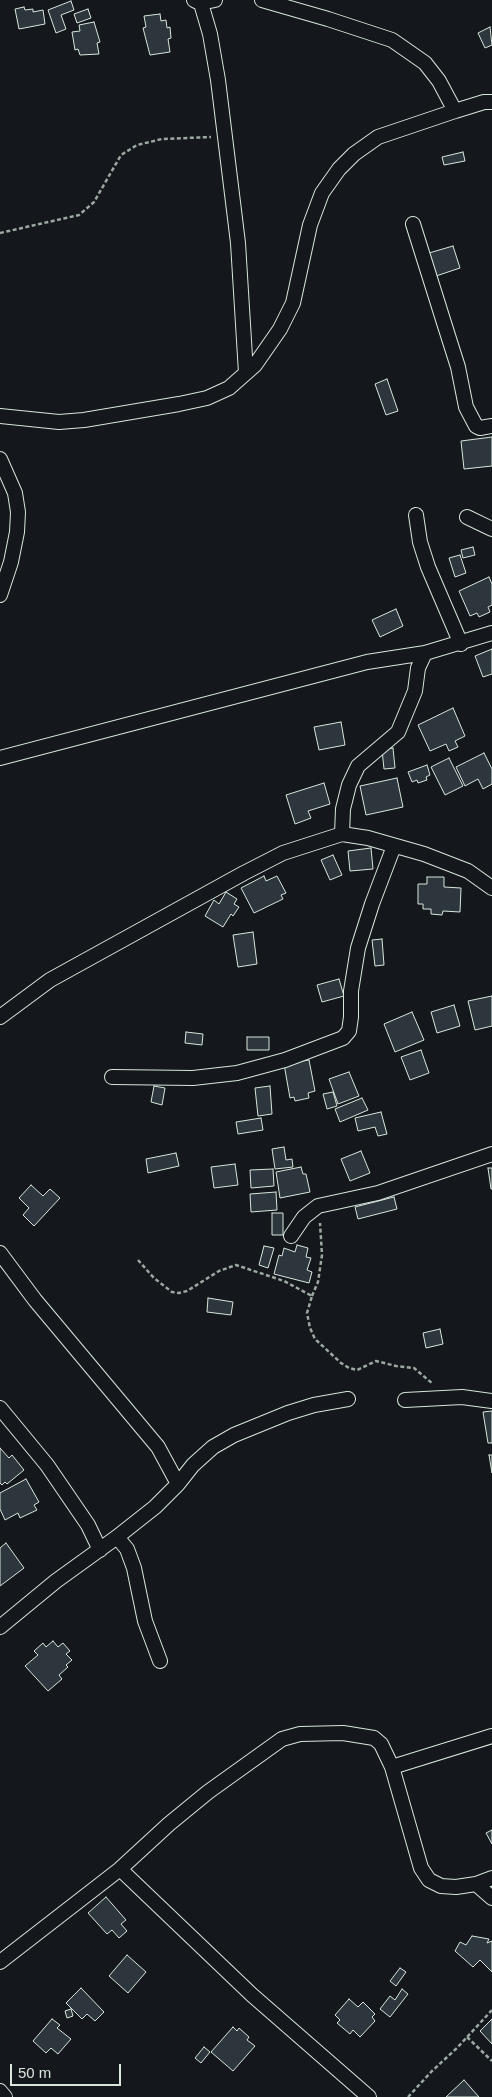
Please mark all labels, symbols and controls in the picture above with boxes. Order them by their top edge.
scale bar [12,2054,124,2086]
text: 50 m [18,2064,51,2081]

